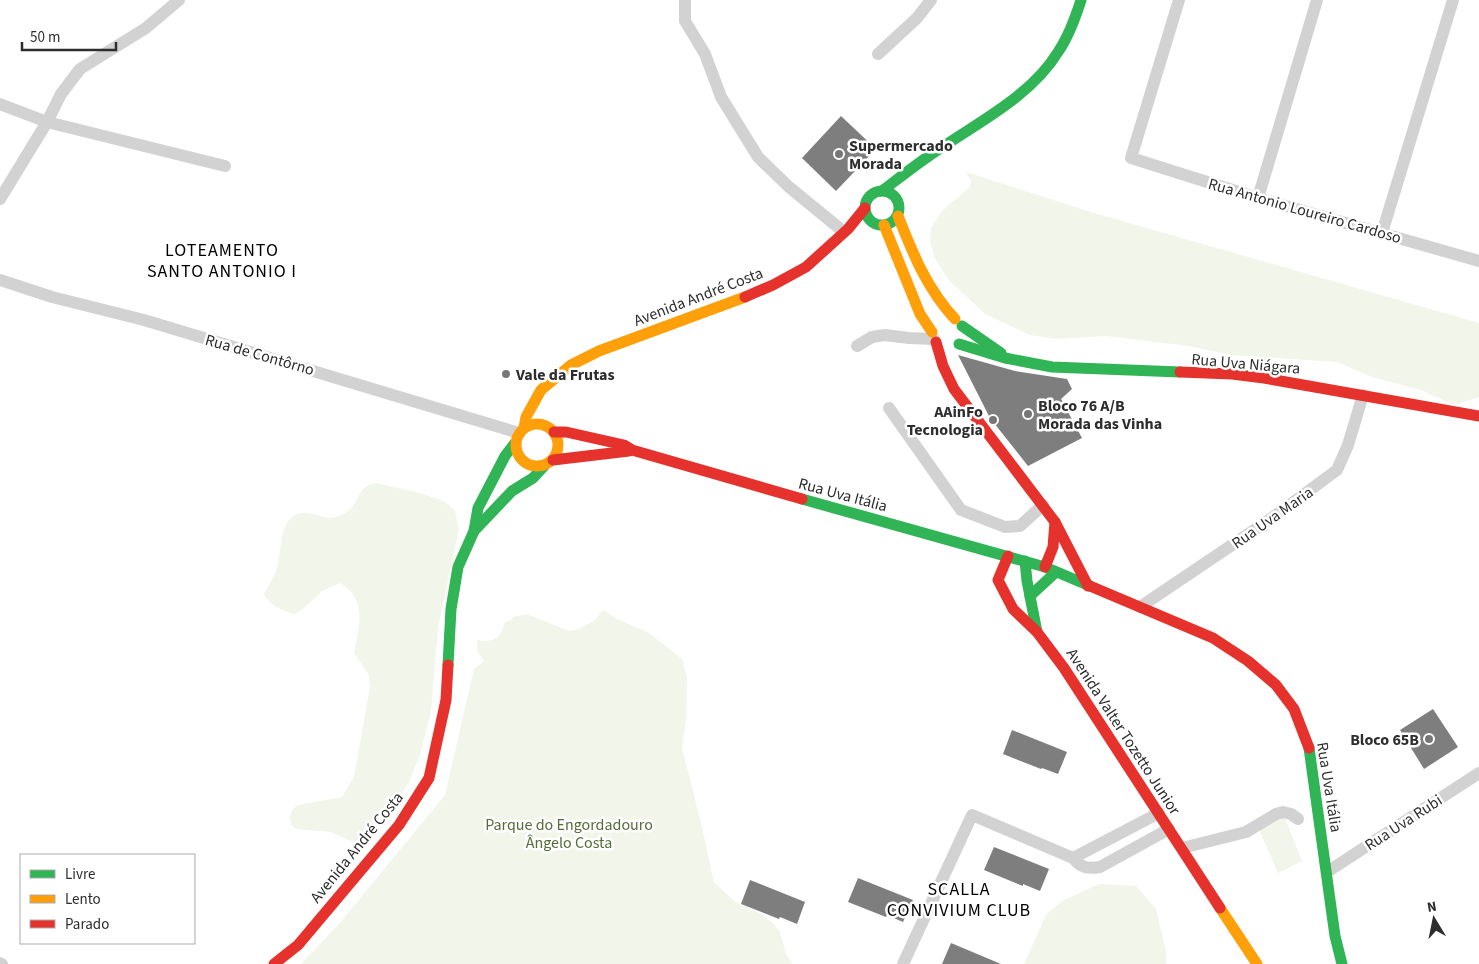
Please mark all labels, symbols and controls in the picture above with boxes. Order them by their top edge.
scale bar [22,20,116,52]
text: 50 m [30,27,60,48]
place label: Supermercado Morada [849,135,953,175]
marker: Supermercado Morada [833,148,845,160]
street label: Rua Antonio Loureiro Cardoso [1206,173,1404,249]
district label: LOTEAMENTO SANTO ANTONIO I [147,238,297,284]
street label: Avenida André Costa [631,262,766,332]
street label: Rua de Contôrno [203,329,317,381]
street label: Rua Uva Niágara [1191,348,1301,380]
place label: Vale da Frutas [515,364,614,386]
marker: Vale da Frutas [500,368,512,380]
place label: Bloco 76 A/B Morada das Vinha [1038,395,1162,435]
place label: AAinFo Tecnologia [907,401,983,441]
marker: Bloco 76 A/B Morada das Vinha [1022,408,1034,420]
marker: AAinFo Tecnologia [987,414,999,426]
street label: Rua Uva Itália [796,473,890,517]
street label: Rua Uva Maria [1227,482,1318,554]
street label: Avenida Valter Tozetto Junior [1061,644,1186,820]
place label: Bloco 65B [1350,729,1419,751]
marker: Bloco 65B [1423,733,1435,745]
street label: Rua Uva Itália [1311,740,1347,834]
street label: Avenida André Costa [305,788,408,908]
street label: Rua Uva Rubi [1360,790,1447,856]
park label: Parque do Engordadouro Ângelo Costa [485,814,653,854]
legend [20,854,195,944]
text: Livre [65,864,95,885]
district label: SCALLA CONVIVIUM CLUB [887,877,1031,923]
text: Lento [65,889,101,910]
north arrow [1409,894,1459,944]
text: N [1426,897,1438,918]
text: Parado [65,914,109,935]

